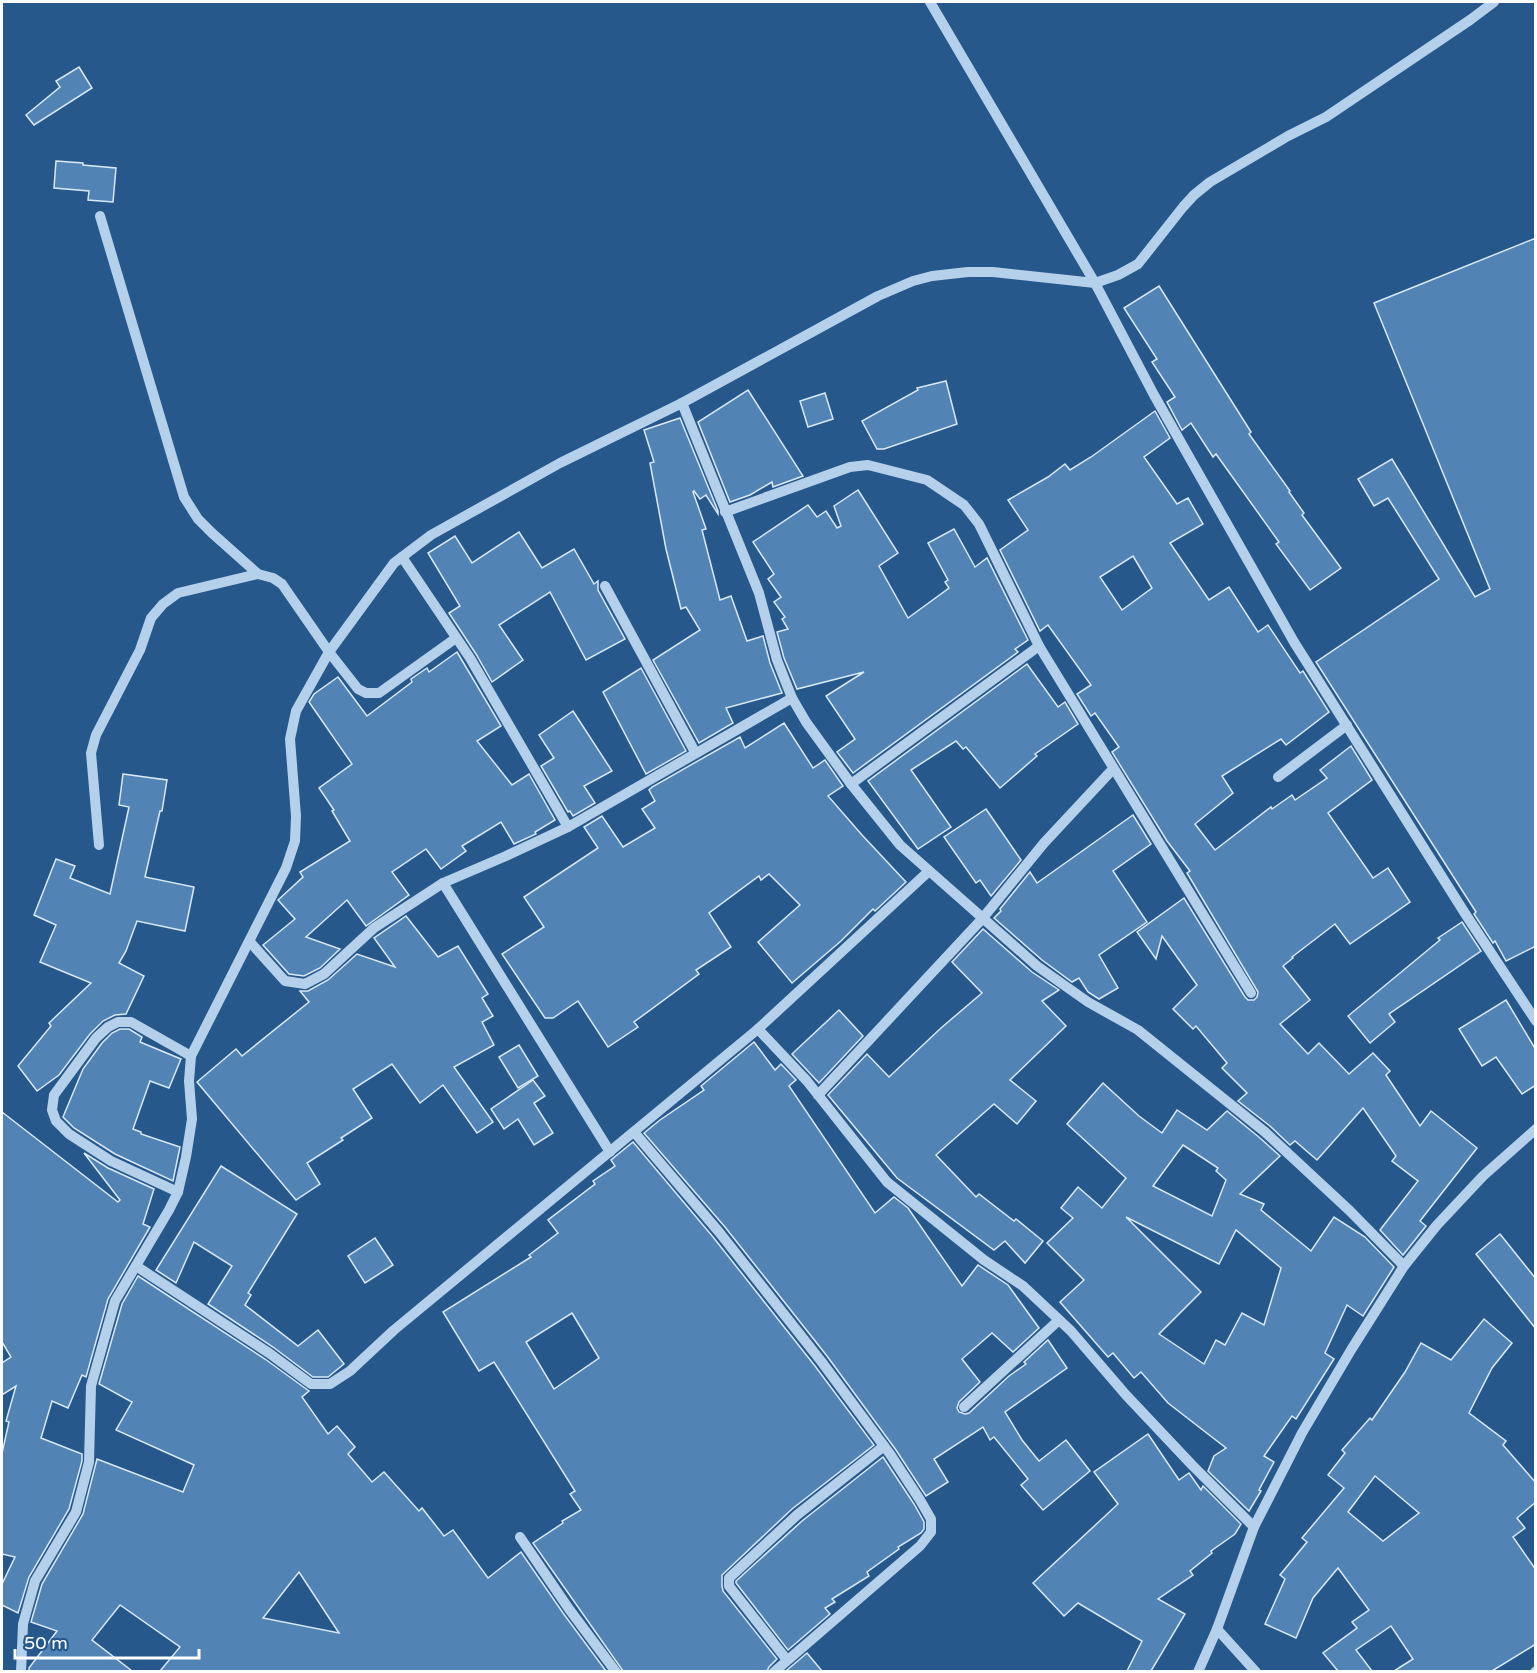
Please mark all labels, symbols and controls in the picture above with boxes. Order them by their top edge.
scale bar [15,1622,200,1660]
text: 50 m [24,1632,68,1654]

